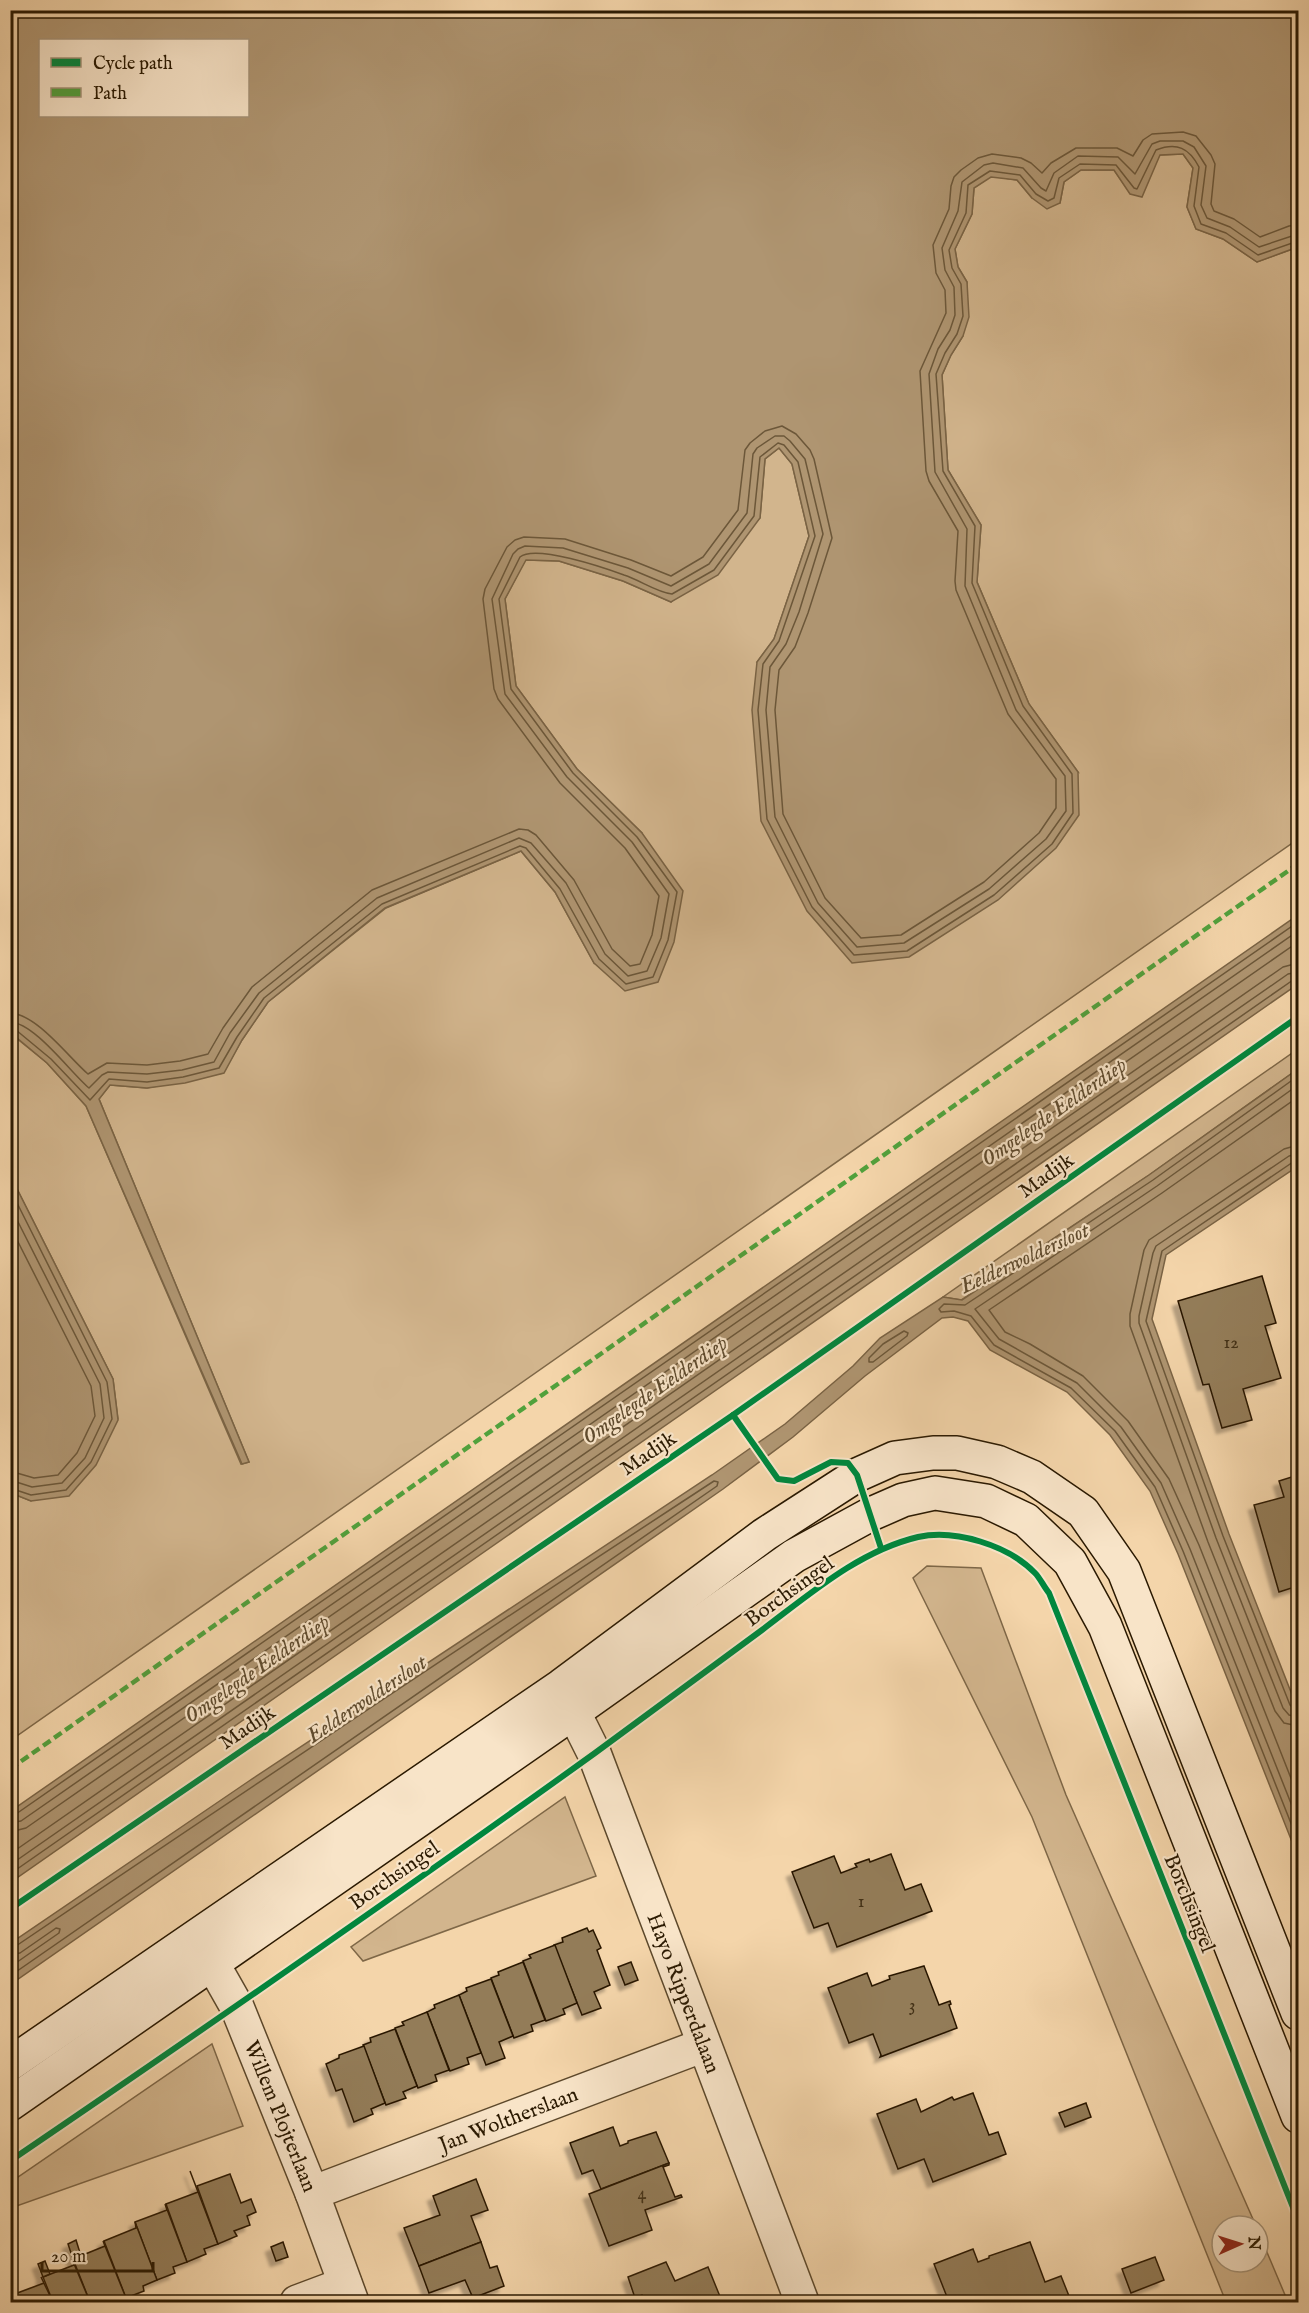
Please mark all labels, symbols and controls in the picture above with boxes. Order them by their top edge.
legend [39,39,249,117]
text: Cycle path [93,53,173,76]
text: Path [93,83,127,106]
water label: Omgelegde Eelderdiep [976,1052,1133,1173]
street label: Madijk [1014,1147,1081,1205]
water label: Eelderwoldersloot [955,1216,1095,1301]
water label: Omgelegde Eelderdiep [577,1330,734,1451]
house number: 12 [1223,1332,1239,1355]
street label: Madijk [616,1425,683,1483]
street label: Borchsingel [740,1551,840,1634]
water label: Omgelegde Eelderdiep [179,1609,336,1730]
water label: Eelderwoldersloot [300,1648,434,1751]
street label: Madijk [215,1699,282,1757]
street label: Borchsingel [345,1835,445,1917]
street label: Borchsingel [1157,1850,1221,1957]
house number: 1 [858,1891,864,1914]
street label: Hayo Ripperdalaan [640,1910,726,2078]
house number: 3 [909,1995,915,2018]
street label: Willem Plojterlaan [237,2037,322,2196]
street label: Jan Woltherslaan [433,2081,582,2160]
house number: 4 [638,2183,647,2206]
north arrow [1210,2214,1270,2274]
scale bar [42,2235,153,2273]
text: N [1243,2235,1263,2251]
text: 20 m [51,2246,86,2269]

